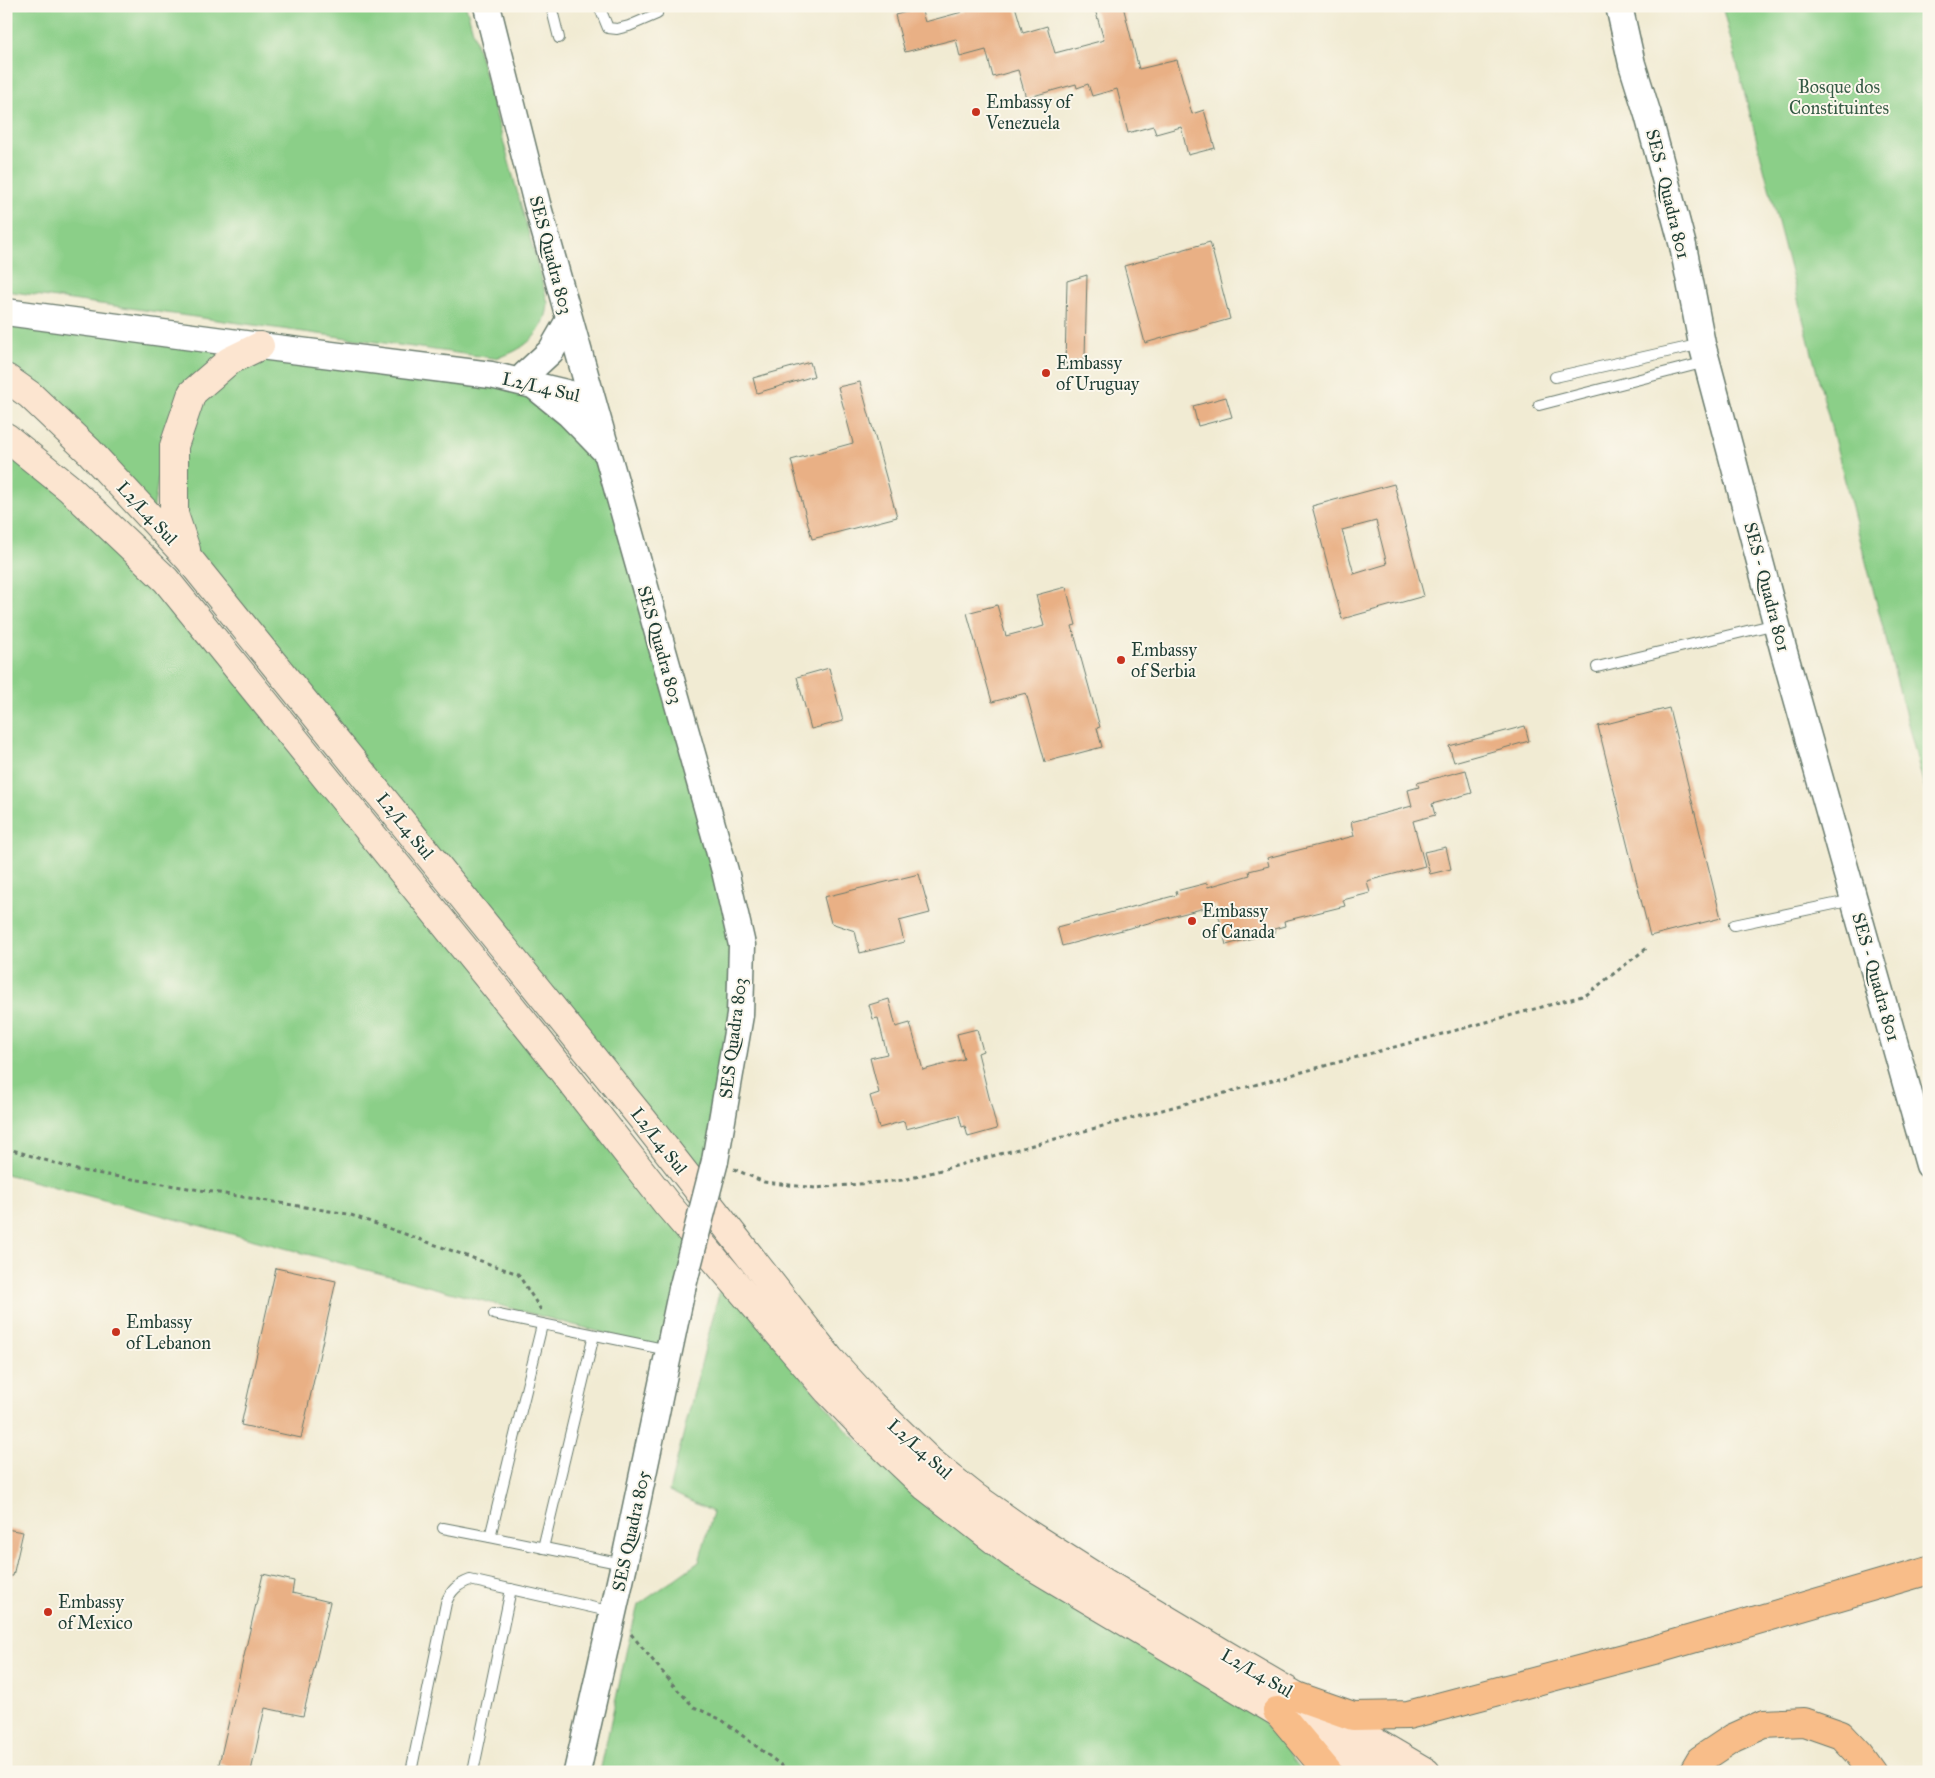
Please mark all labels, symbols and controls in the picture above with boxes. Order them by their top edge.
park label: Bosque dos Constituintes [1789,76,1889,119]
place label: Embassy of Venezuela [985,91,1074,134]
marker: Embassy of Venezuela [970,106,982,118]
street label: SES - Quadra 801 [1641,127,1695,261]
street label: SES Quadra 803 [525,193,577,317]
place label: Embassy of Uruguay [1056,352,1140,396]
street label: L2/L4 Sul [500,367,582,407]
marker: Embassy of Uruguay [1040,367,1052,379]
street label: L2/L4 Sul [112,477,182,549]
street label: SES - Quadra 801 [1739,520,1795,654]
street label: SES Quadra 803 [633,583,687,707]
place label: Embassy of Serbia [1131,639,1197,682]
marker: Embassy of Serbia [1115,654,1127,666]
street label: L2/L4 Sul [372,788,438,864]
place label: Embassy of Canada [1202,900,1275,943]
street label: SES - Quadra 801 [1847,910,1905,1044]
marker: Embassy of Canada [1186,915,1198,927]
street label: SES Quadra 803 [715,976,751,1100]
street label: L2/L4 Sul [626,1103,692,1179]
place label: Embassy of Lebanon [126,1311,211,1354]
marker: Embassy of Lebanon [110,1326,122,1338]
street label: L2/L4 Sul [883,1414,957,1484]
street label: SES Quadra 805 [607,1468,655,1593]
place label: Embassy of Mexico [58,1591,133,1634]
marker: Embassy of Mexico [42,1606,54,1618]
street label: L2/L4 Sul [1217,1644,1297,1702]

